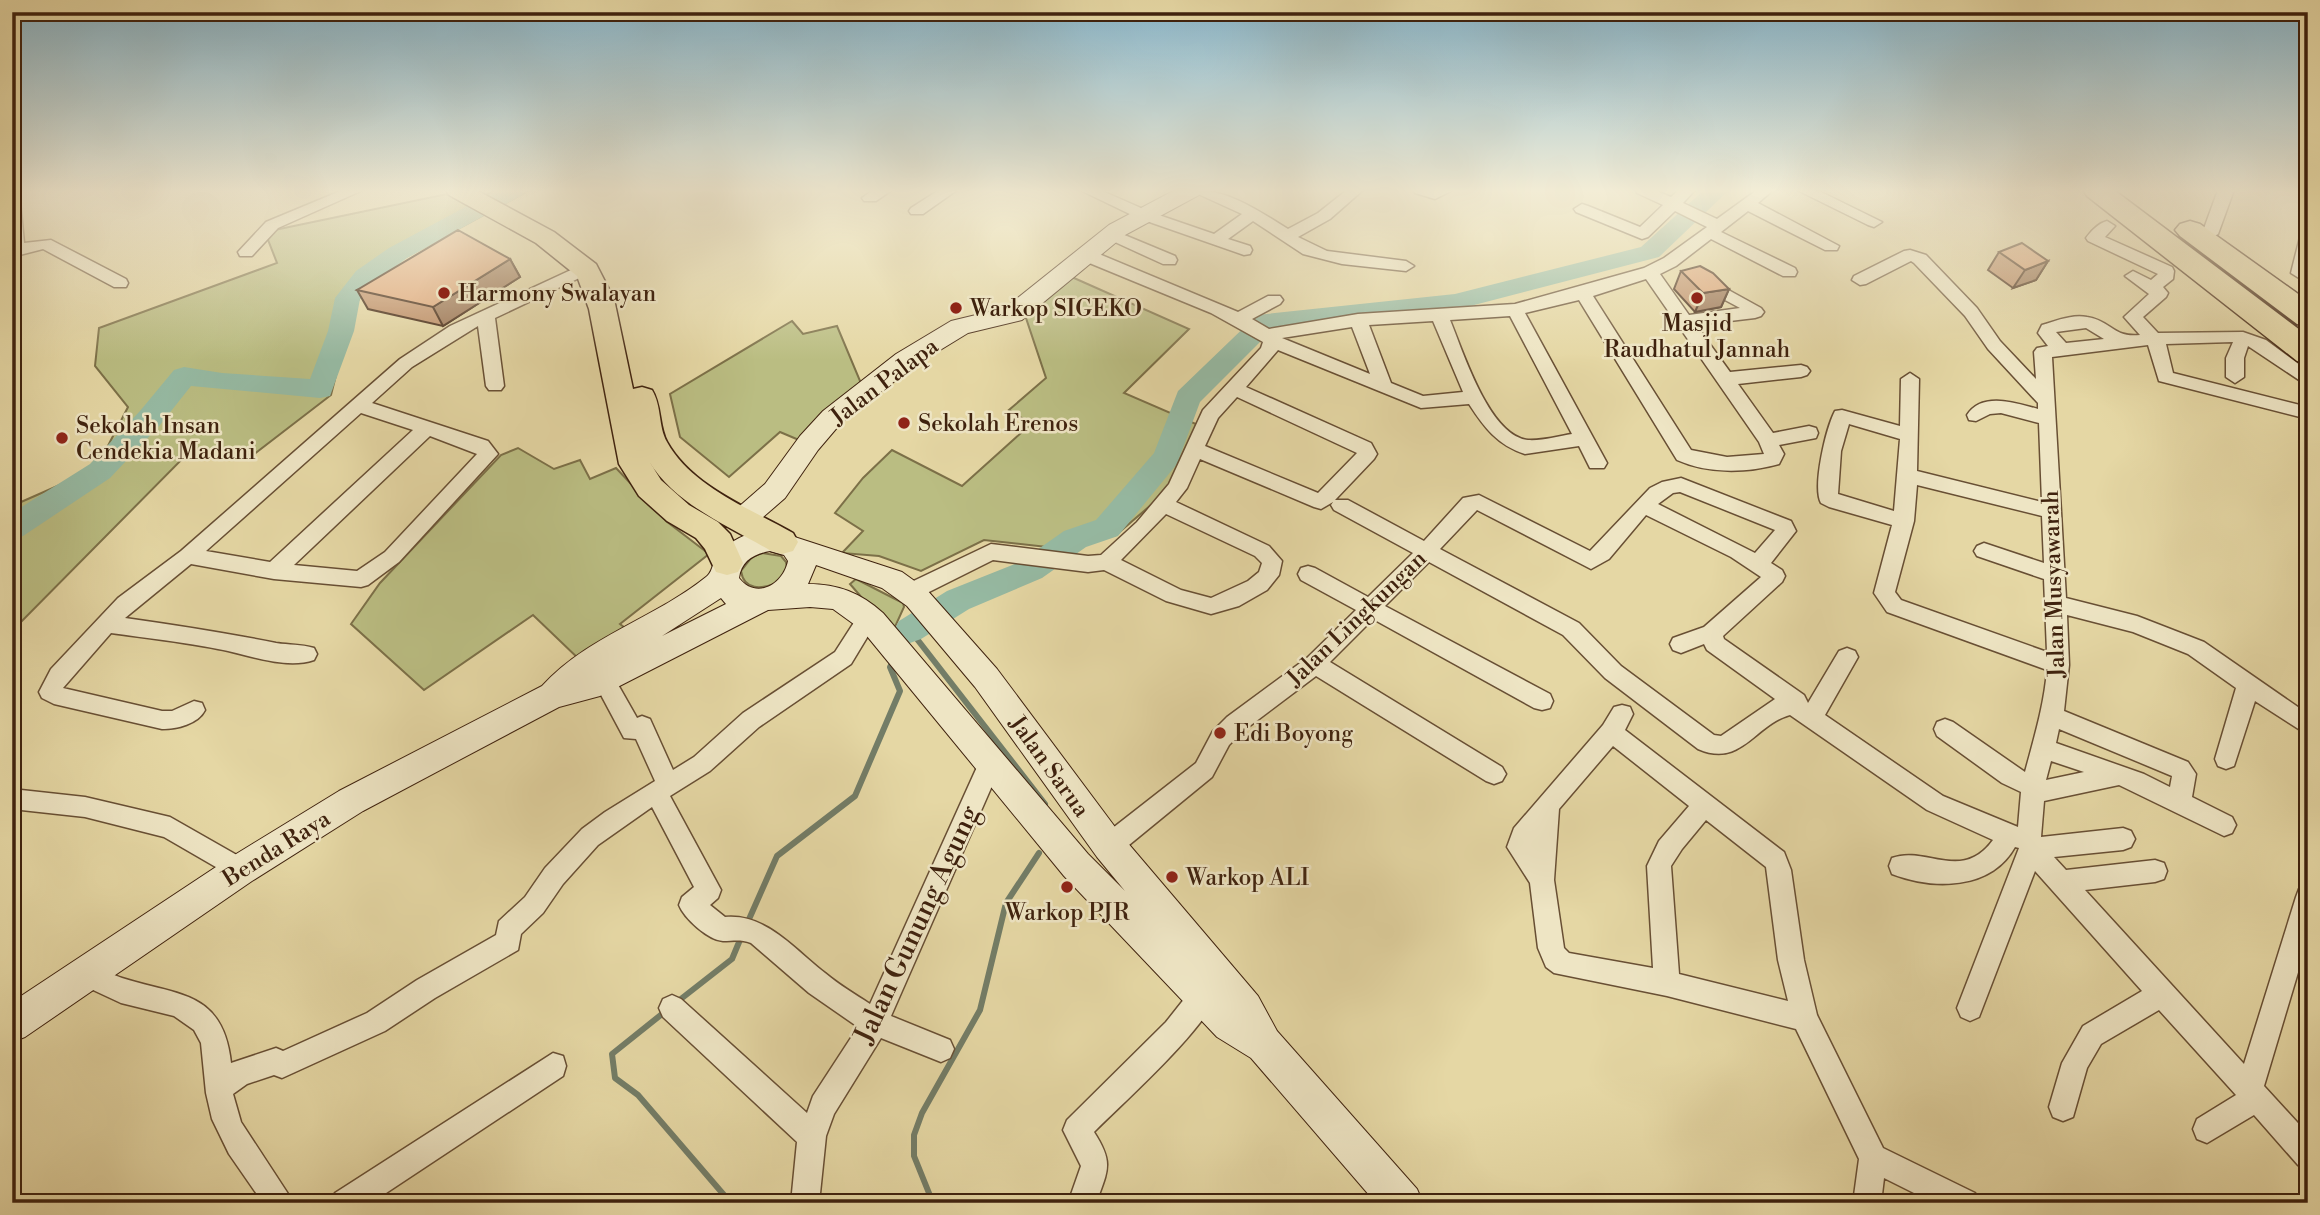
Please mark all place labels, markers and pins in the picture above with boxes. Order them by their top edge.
place label: Harmony Swalayan [458,280,656,308]
marker: Harmony Swalayan [436,285,452,301]
marker: Masjid Raudhatul Jannah [1689,290,1705,306]
place label: Warkop SIGEKO [969,295,1142,323]
marker: Warkop SIGEKO [948,300,964,316]
place label: Masjid Raudhatul Jannah [1604,310,1791,364]
place label: Sekolah Erenos [918,410,1078,438]
place label: Sekolah Insan Cendekia Madani [76,412,256,466]
marker: Sekolah Erenos [896,415,912,431]
marker: Sekolah Insan Cendekia Madani [54,430,70,446]
place label: Edi Boyong [1234,720,1353,748]
marker: Edi Boyong [1212,725,1228,741]
place label: Warkop ALI [1185,864,1309,892]
marker: Warkop ALI [1164,869,1180,885]
marker: Warkop PJR [1059,879,1075,895]
place label: Warkop PJR [1004,899,1130,927]

